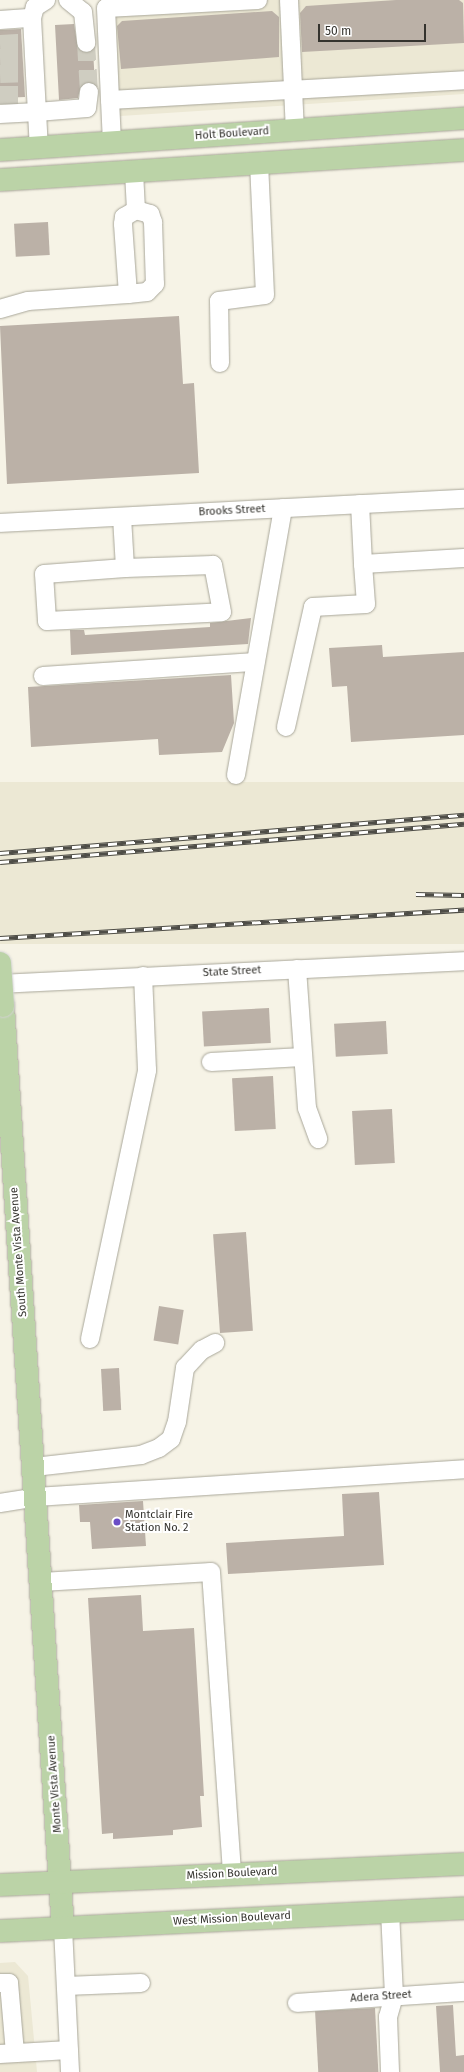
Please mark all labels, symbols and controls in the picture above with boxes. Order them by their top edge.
scale bar [320,16,428,42]
text: 50 m [325,24,351,38]
street label: Holt Boulevard [194,125,270,143]
street label: Brooks Street [198,503,266,519]
street label: State Street [202,964,262,980]
street label: South Monte Vista Avenue [8,1187,30,1317]
place label: Montclair Fire Station No. 2 [125,1509,193,1535]
marker: Montclair Fire Station No. 2 [112,1517,122,1527]
street label: Monte Vista Avenue [45,1735,65,1833]
street label: Mission Boulevard [186,1865,278,1883]
street label: West Mission Boulevard [173,1909,291,1929]
street label: Adera Street [350,1988,412,2006]

